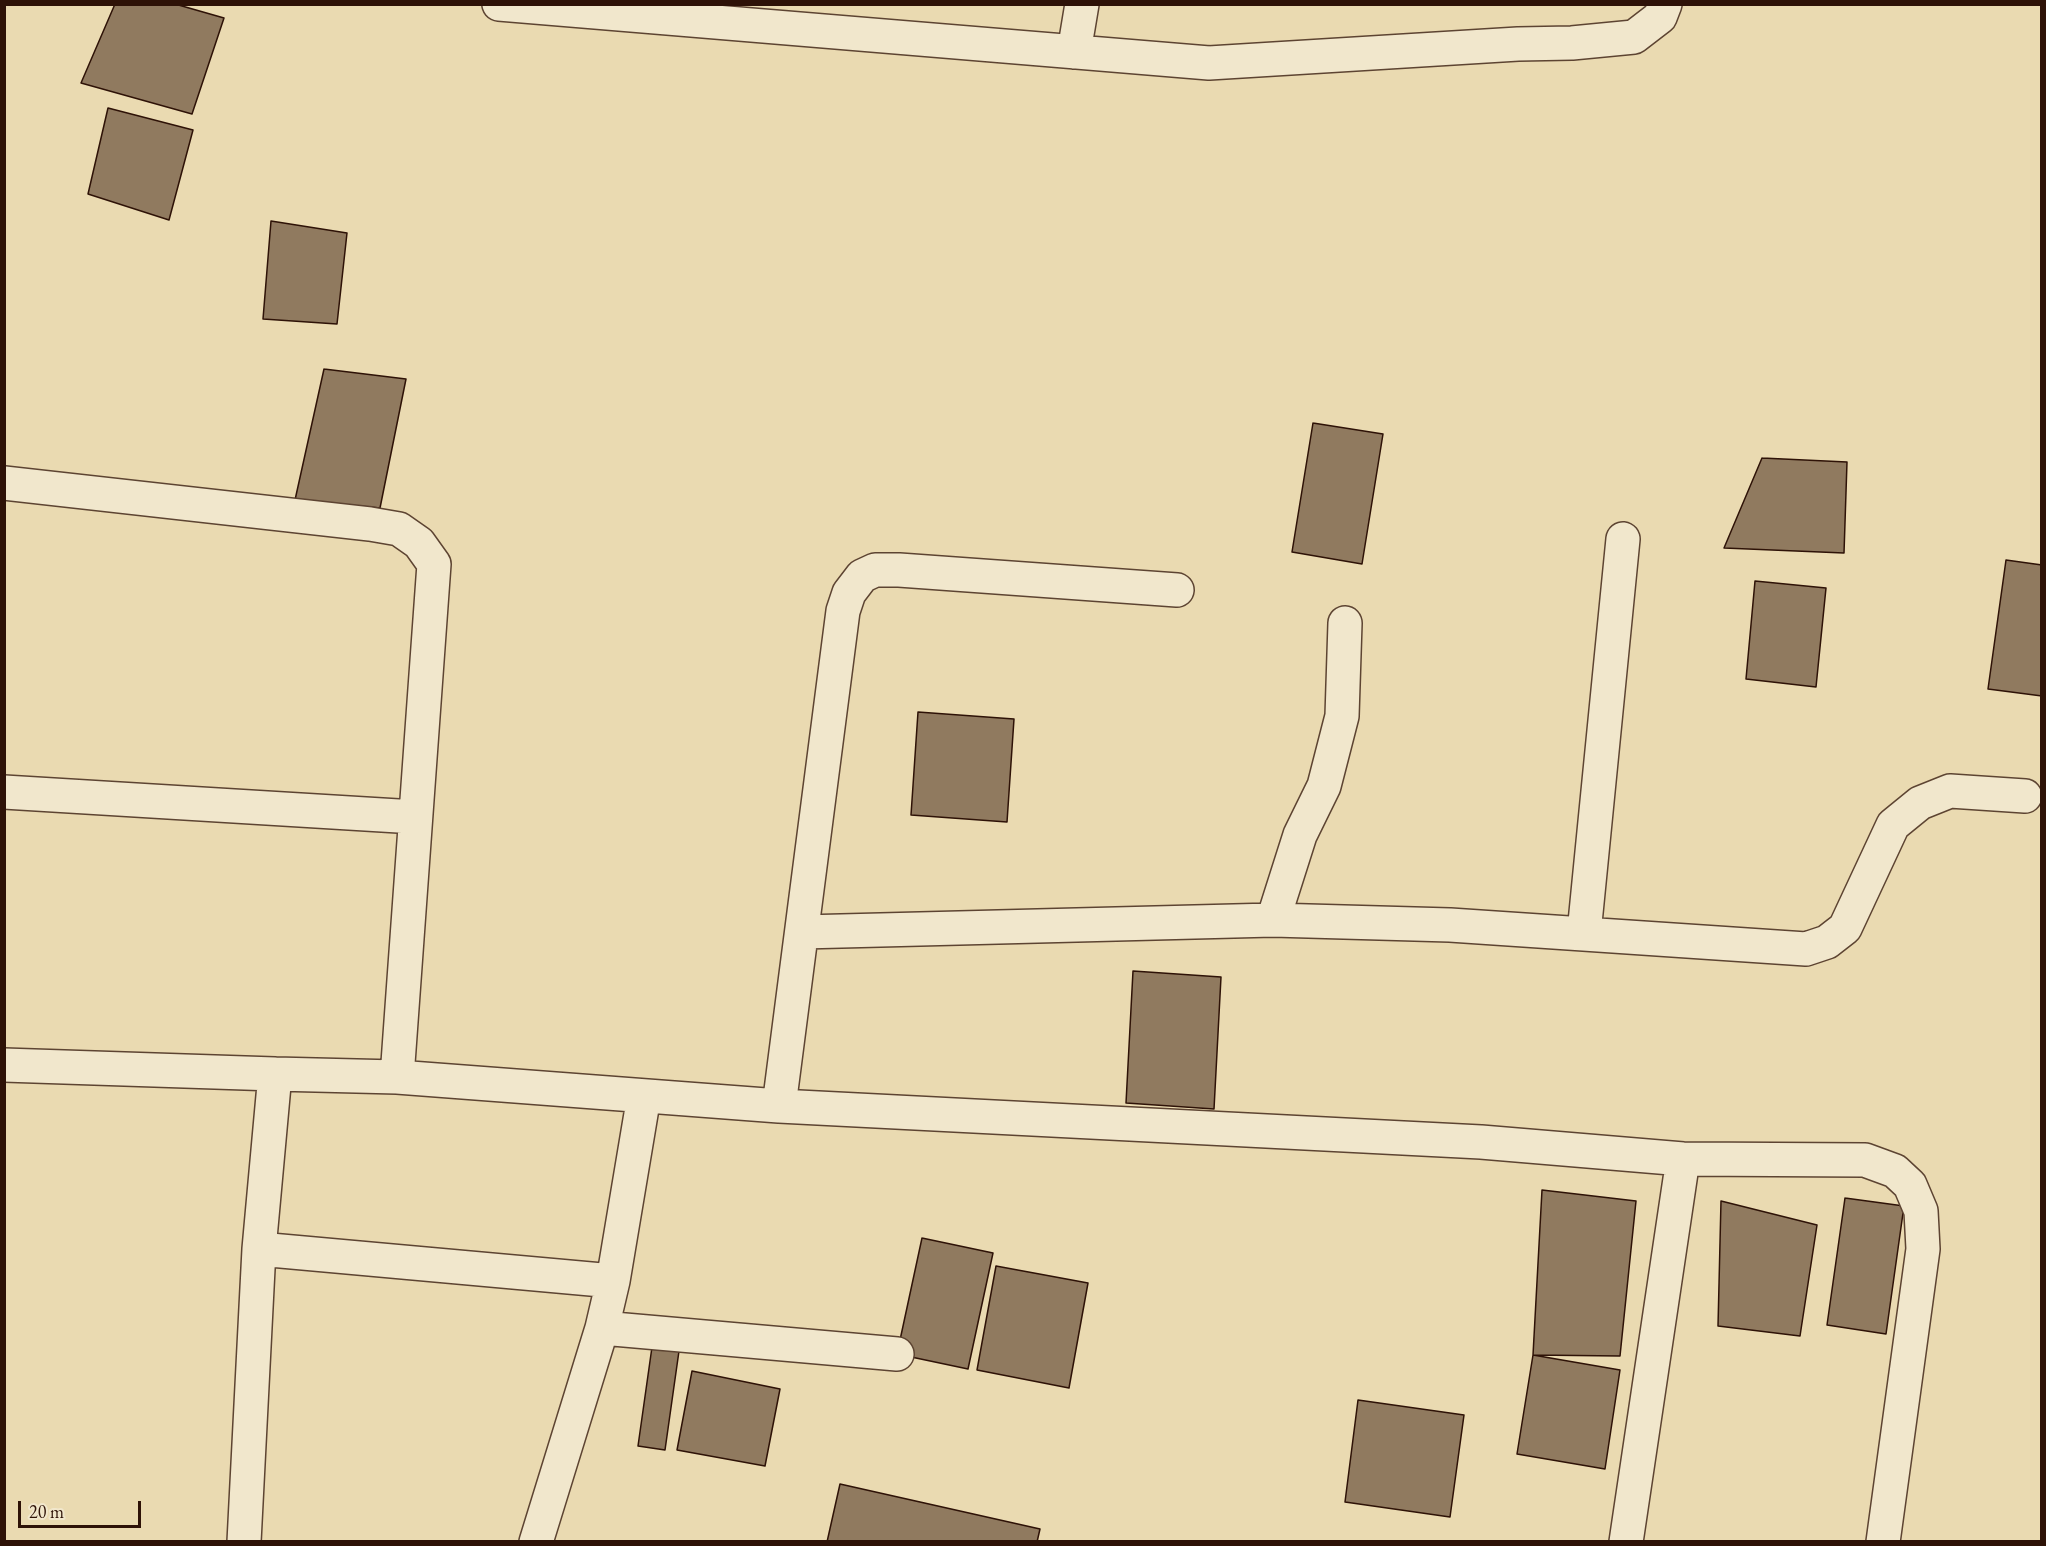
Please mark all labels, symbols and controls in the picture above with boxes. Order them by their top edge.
scale bar [21,1489,144,1527]
text: 20 m [29,1500,64,1523]

